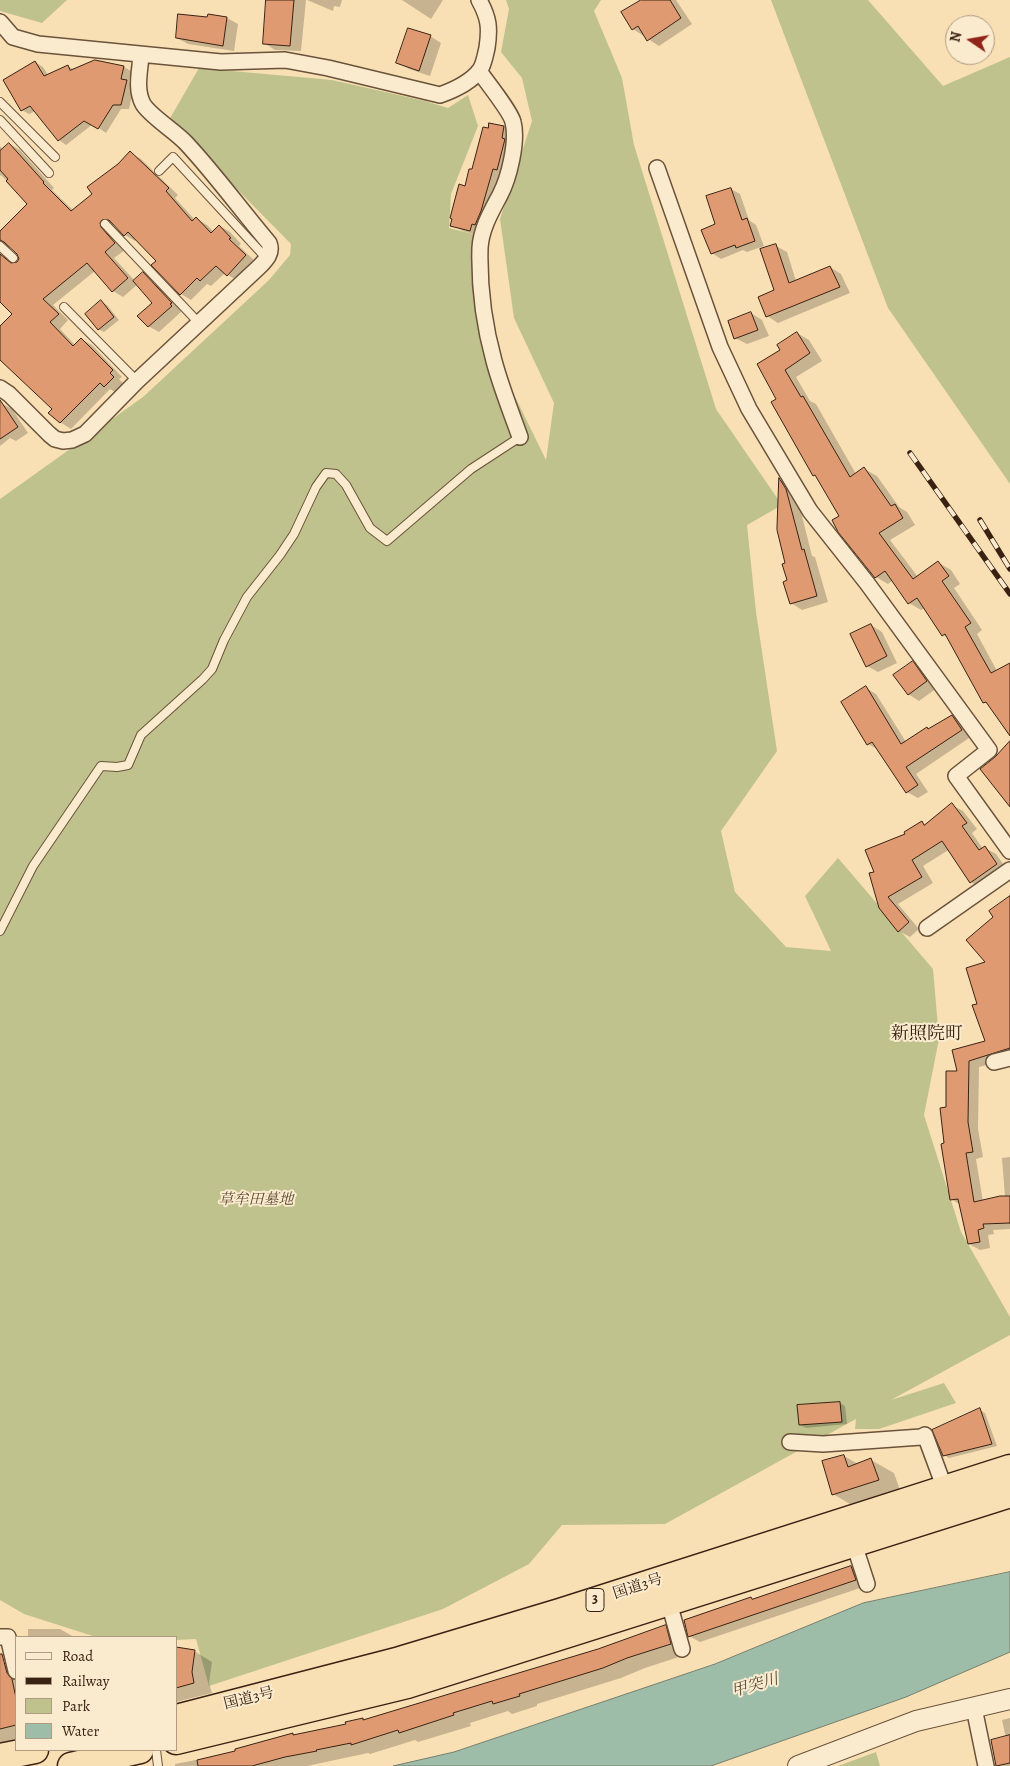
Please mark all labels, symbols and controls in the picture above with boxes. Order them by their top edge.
north arrow [945,15,995,65]
text: N [945,30,966,44]
district label: 新照院町 [891,1024,963,1046]
park label: 草牟田墓地 [219,1191,293,1209]
street label: 国道3号 [611,1571,665,1603]
road number: 3 [586,1588,604,1612]
legend [15,1636,178,1751]
text: Road [62,1646,93,1666]
water label: 甲突川 [729,1670,781,1702]
text: Railway [62,1671,109,1691]
street label: 国道3号 [222,1684,276,1714]
text: Park [62,1696,90,1716]
text: Water [62,1721,99,1741]

